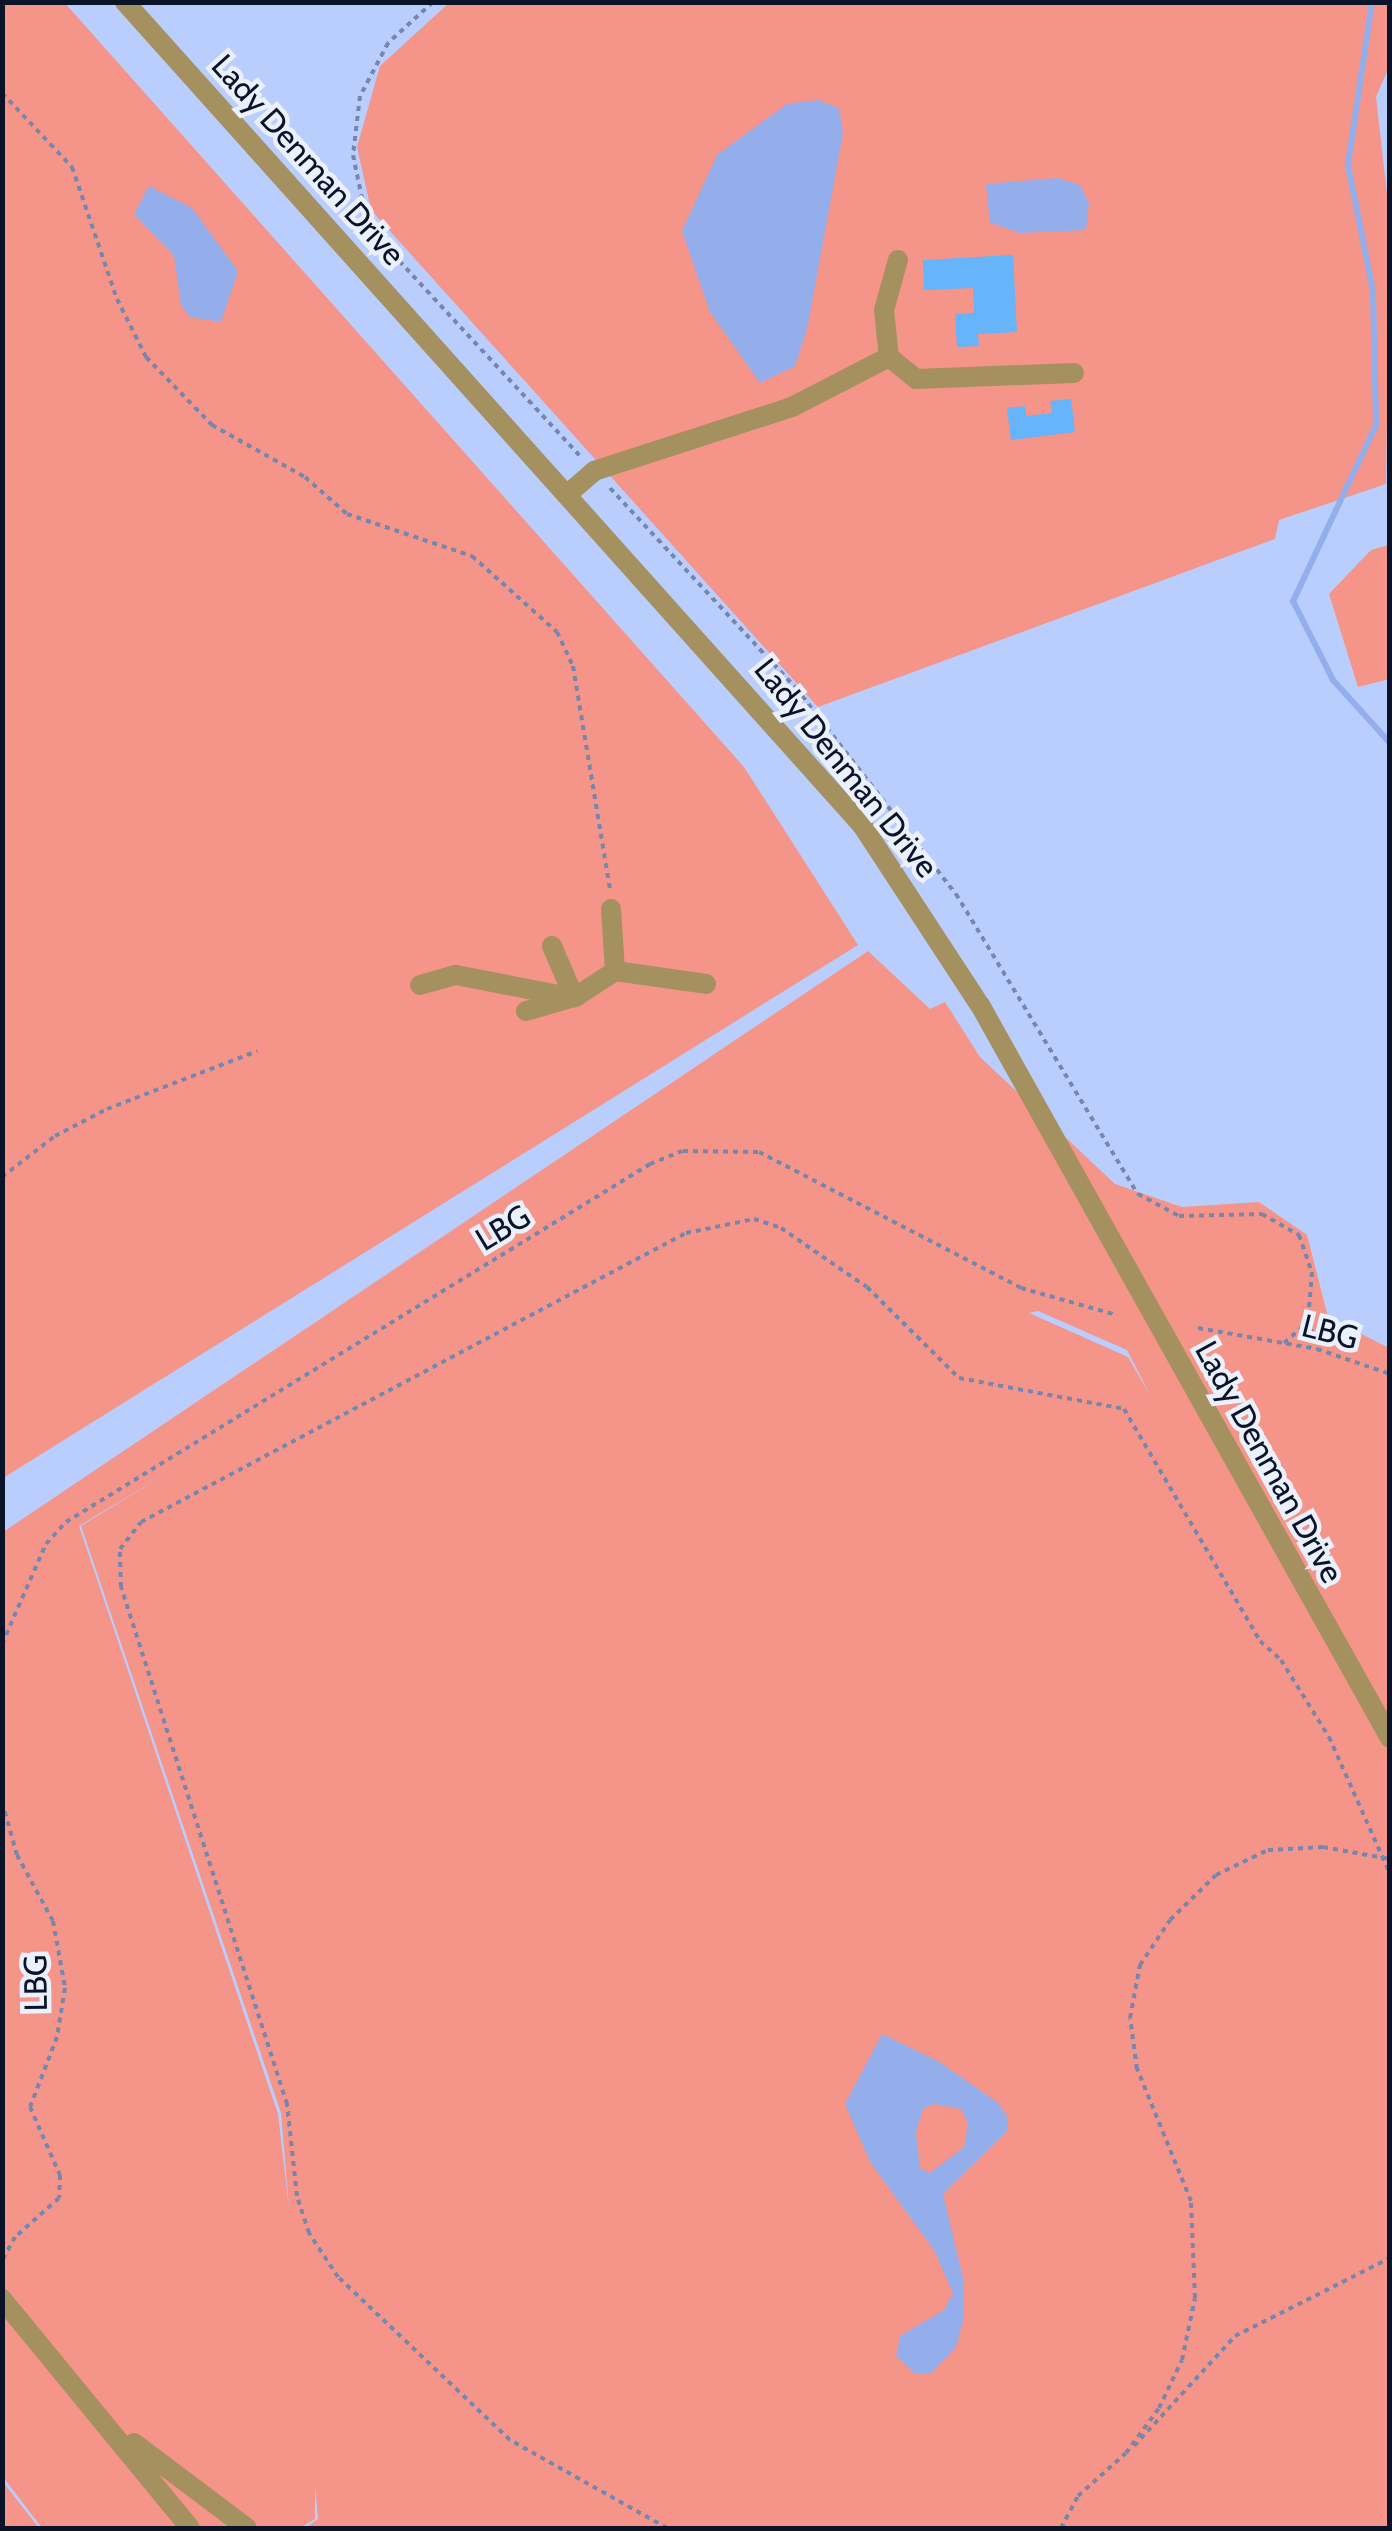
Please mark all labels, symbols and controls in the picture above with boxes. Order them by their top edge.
street label: Lady Denman Drive [203,47,413,273]
street label: Lady Denman Drive [746,651,946,885]
street label: LBG [469,1197,537,1259]
street label: LBG [1298,1307,1362,1357]
street label: Lady Denman Drive [1187,1335,1351,1589]
street label: LBG [16,1954,56,2012]

